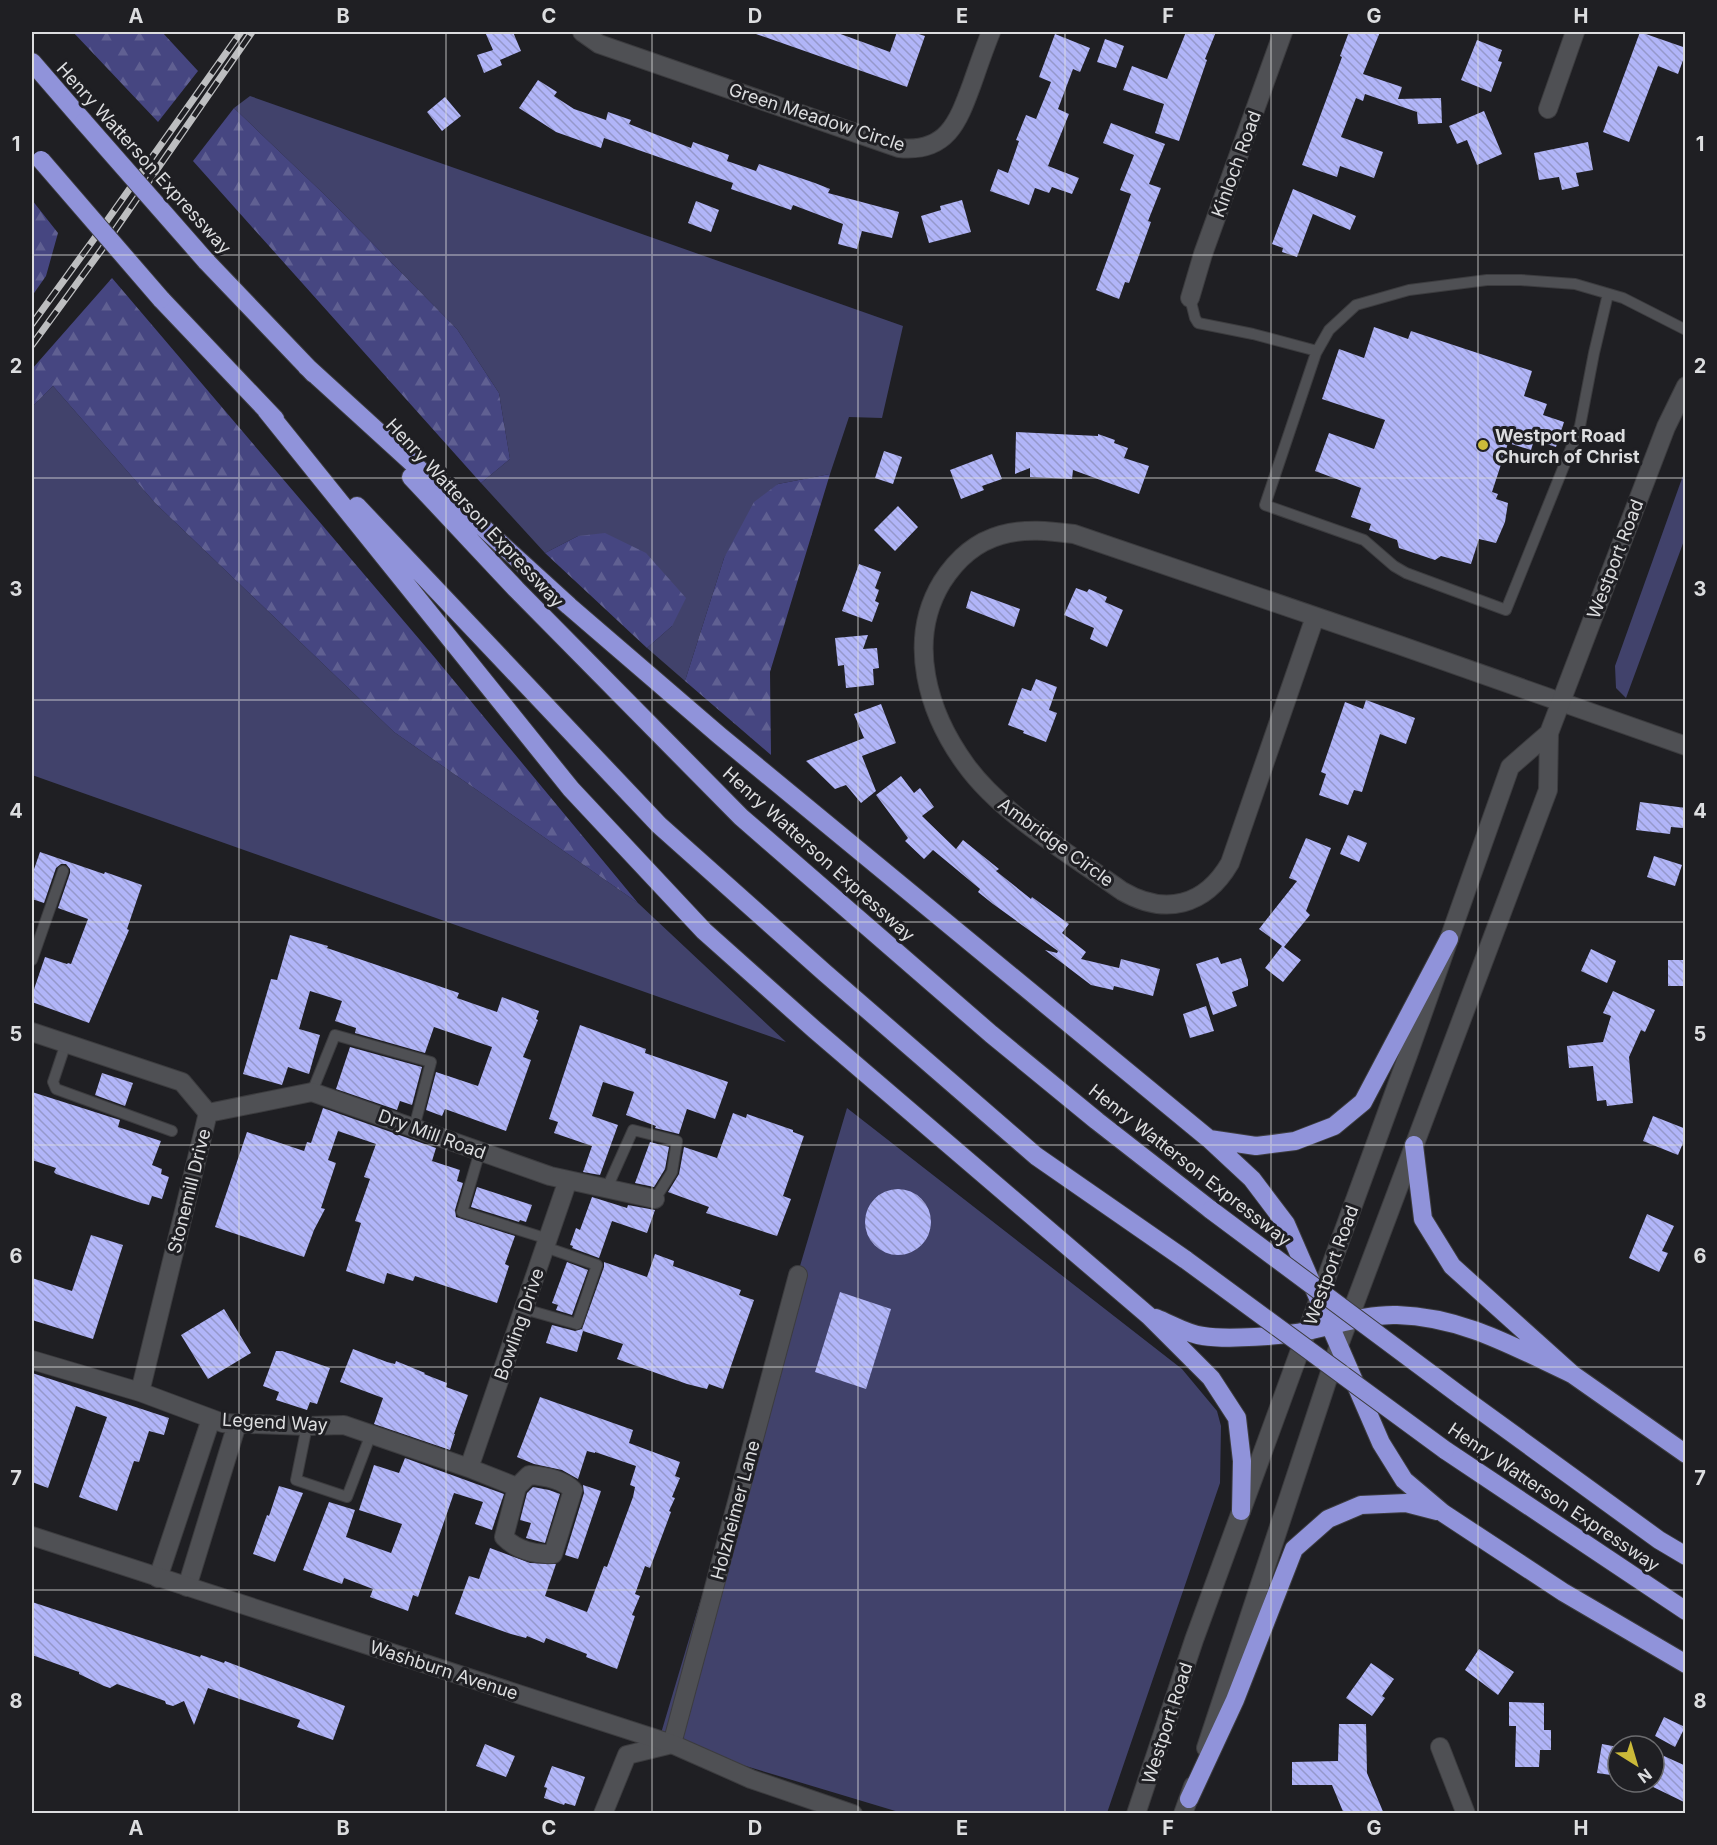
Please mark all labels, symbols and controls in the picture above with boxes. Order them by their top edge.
text: A [129,4,144,28]
text: B [336,4,350,28]
text: C [542,4,556,28]
text: D [748,4,762,28]
text: E [956,4,968,28]
text: F [1162,4,1174,28]
text: G [1366,4,1382,28]
text: H [1574,4,1588,28]
street label: Henry Watterson Expressway [52,58,236,258]
street label: Green Meadow Circle [726,79,908,155]
street label: Kinloch Road [1207,108,1265,220]
text: 1 [12,132,20,156]
text: 1 [1696,132,1704,156]
text: 2 [10,354,22,378]
text: 2 [1694,354,1706,378]
street label: Henry Watterson Expressway [382,414,568,612]
place label: Westport Road Church of Christ [1495,425,1640,467]
marker: Westport Road Church of Christ [1476,438,1490,452]
street label: Westport Road [1583,496,1647,622]
text: 3 [10,577,22,601]
text: 3 [1694,577,1706,601]
street label: Henry Watterson Expressway [719,762,919,946]
street label: Ambridge Circle [994,793,1118,891]
text: 4 [9,799,23,823]
text: 4 [1693,799,1707,823]
text: 5 [10,1022,22,1046]
text: 5 [1694,1022,1706,1046]
street label: Henry Watterson Expressway [1085,1080,1295,1250]
street label: Dry Mill Road [375,1105,489,1163]
street label: Stonemill Drive [163,1126,215,1256]
street label: Westport Road [1300,1202,1362,1328]
text: 6 [10,1244,23,1268]
text: 6 [1694,1244,1707,1268]
street label: Bowling Drive [490,1265,548,1383]
street label: Legend Way [222,1409,328,1435]
street label: Henry Watterson Expressway [1444,1418,1664,1576]
street label: Holzheimer Lane [706,1438,764,1582]
text: 7 [10,1466,22,1490]
text: 7 [1694,1466,1706,1490]
street label: Washburn Avenue [367,1636,521,1704]
street label: Westport Road [1138,1660,1196,1786]
text: 8 [9,1689,23,1713]
text: 8 [1693,1689,1707,1713]
north arrow [1606,1734,1666,1794]
text: N [1634,1764,1656,1788]
text: A [129,1816,144,1840]
text: B [336,1816,350,1840]
text: C [542,1816,556,1840]
text: D [748,1816,762,1840]
text: E [956,1816,968,1840]
text: F [1162,1816,1174,1840]
text: G [1366,1816,1382,1840]
text: H [1574,1816,1588,1840]

